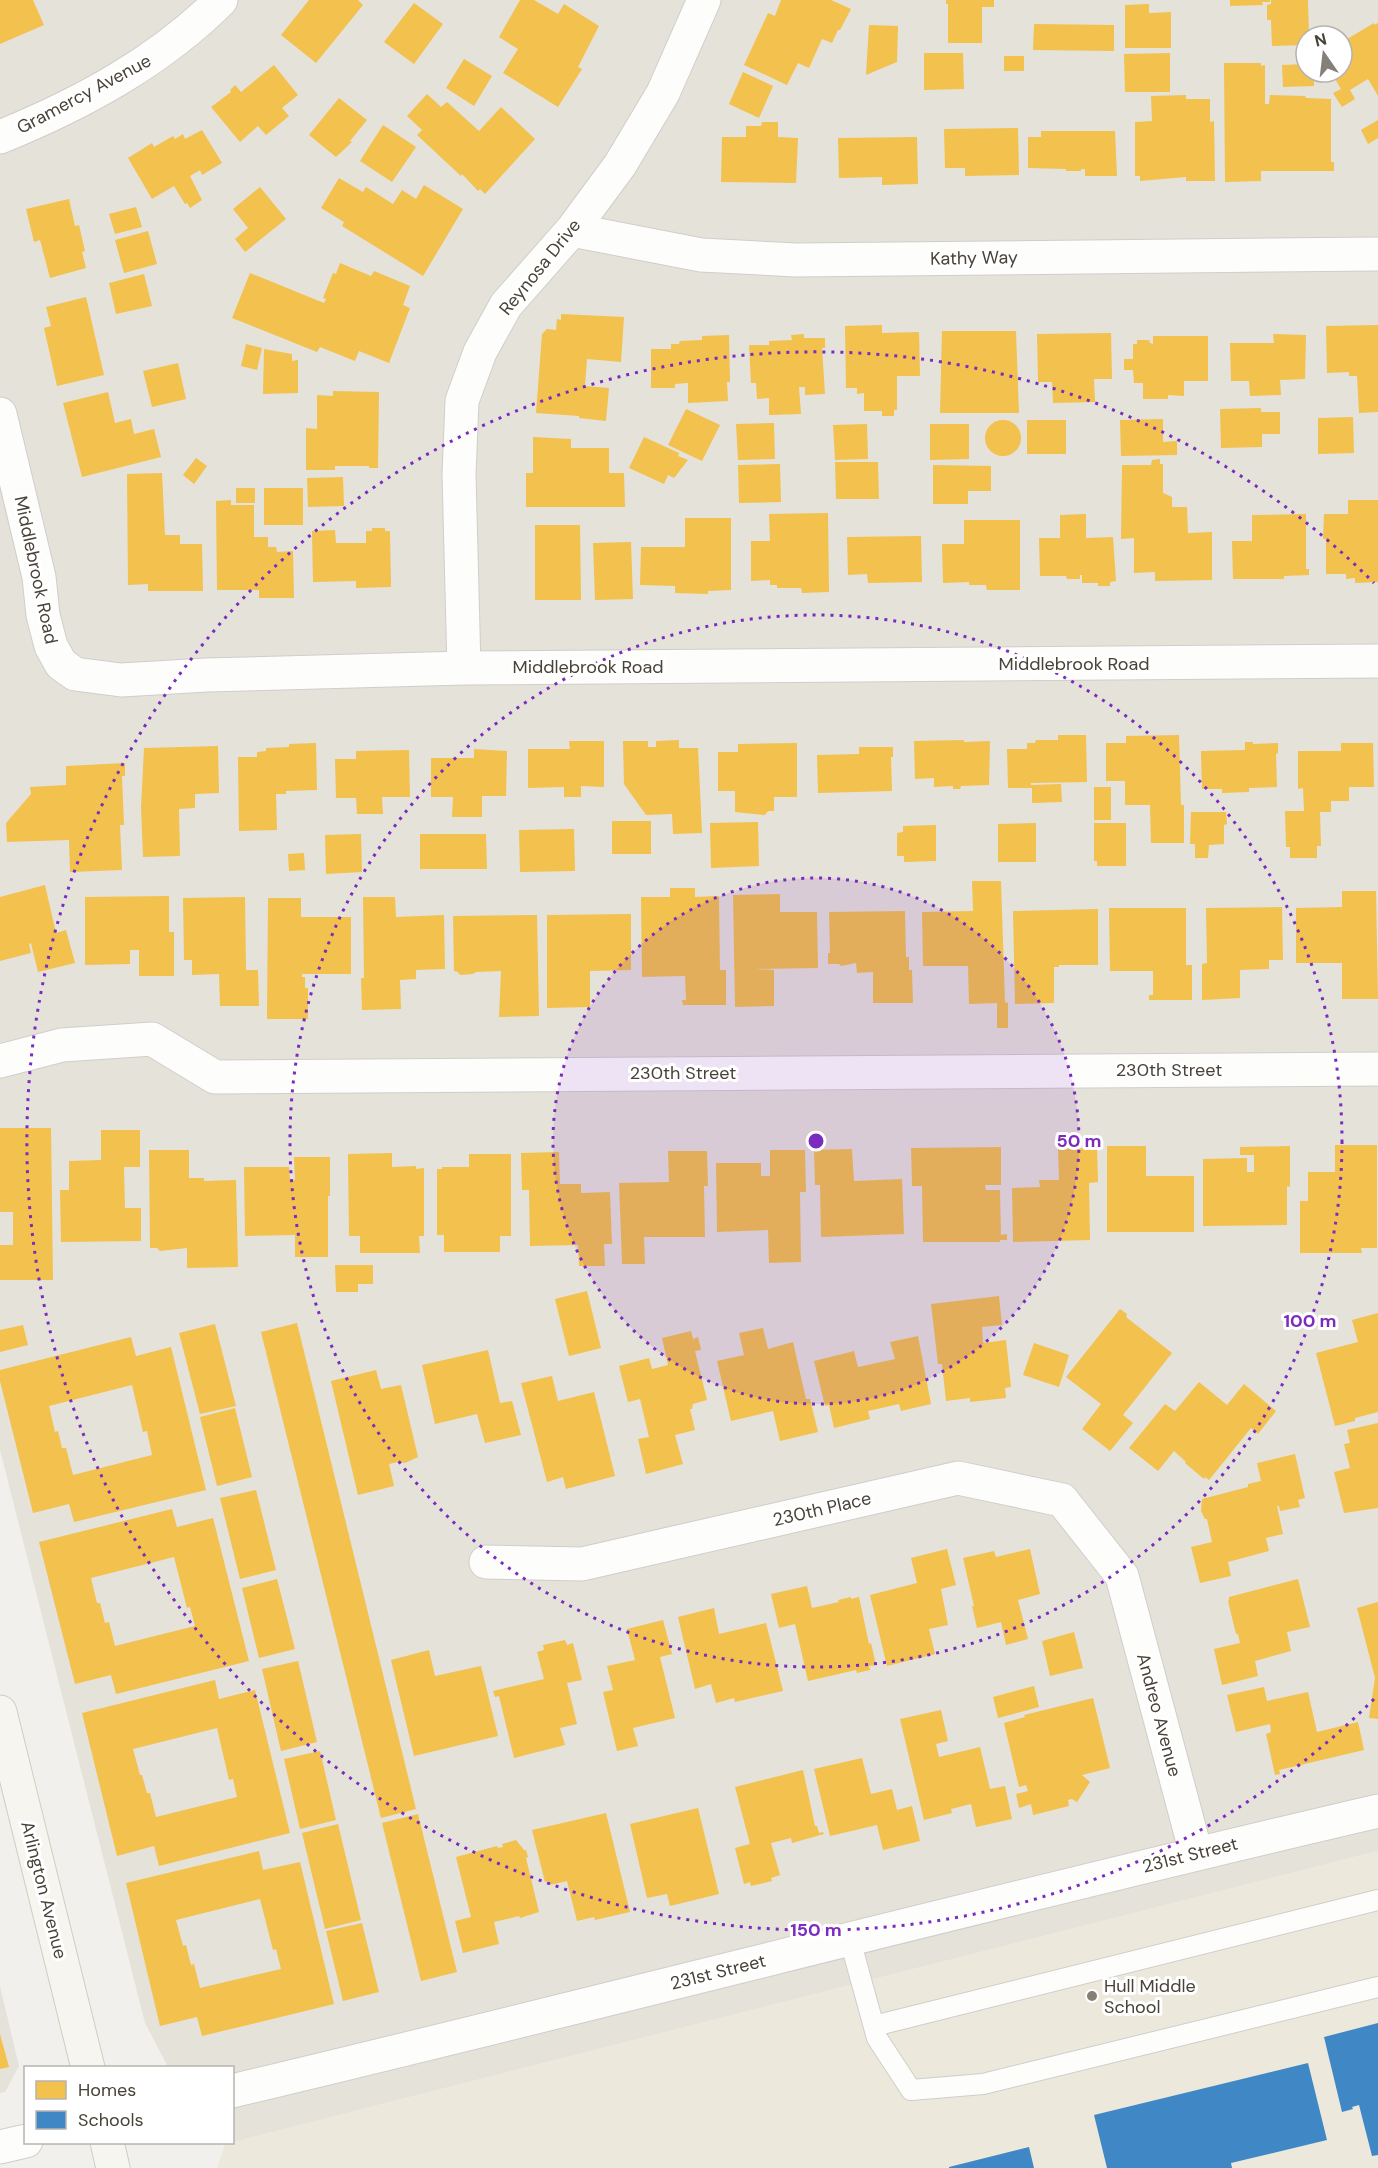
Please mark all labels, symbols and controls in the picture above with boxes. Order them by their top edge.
north arrow [1294,24,1354,84]
text: N [1312,28,1329,52]
street label: Gramercy Avenue [13,48,155,140]
street label: Reynosa Drive [494,214,586,320]
street label: Kathy Way [930,245,1018,271]
street label: Middlebrook Road [9,494,63,646]
street label: Middlebrook Road [999,652,1149,676]
street label: Middlebrook Road [513,655,663,679]
street label: 230th Street [1116,1058,1222,1082]
street label: 230th Street [630,1061,736,1085]
text: 50 m [1056,1129,1102,1153]
centre of rings [806,1131,826,1151]
text: 100 m [1283,1309,1337,1333]
street label: 230th Place [770,1486,874,1532]
street label: Andreo Avenue [1131,1651,1187,1779]
street label: Arlington Avenue [15,1819,73,1961]
street label: 231st Street [1140,1832,1240,1878]
text: 150 m [790,1918,842,1942]
street label: 231st Street [668,1949,768,1995]
place label: Hull Middle School [1104,1974,1196,2019]
marker: Hull Middle School [1085,1989,1099,2003]
legend [24,2066,234,2144]
text: Homes [78,2078,136,2102]
text: Schools [78,2108,143,2132]

